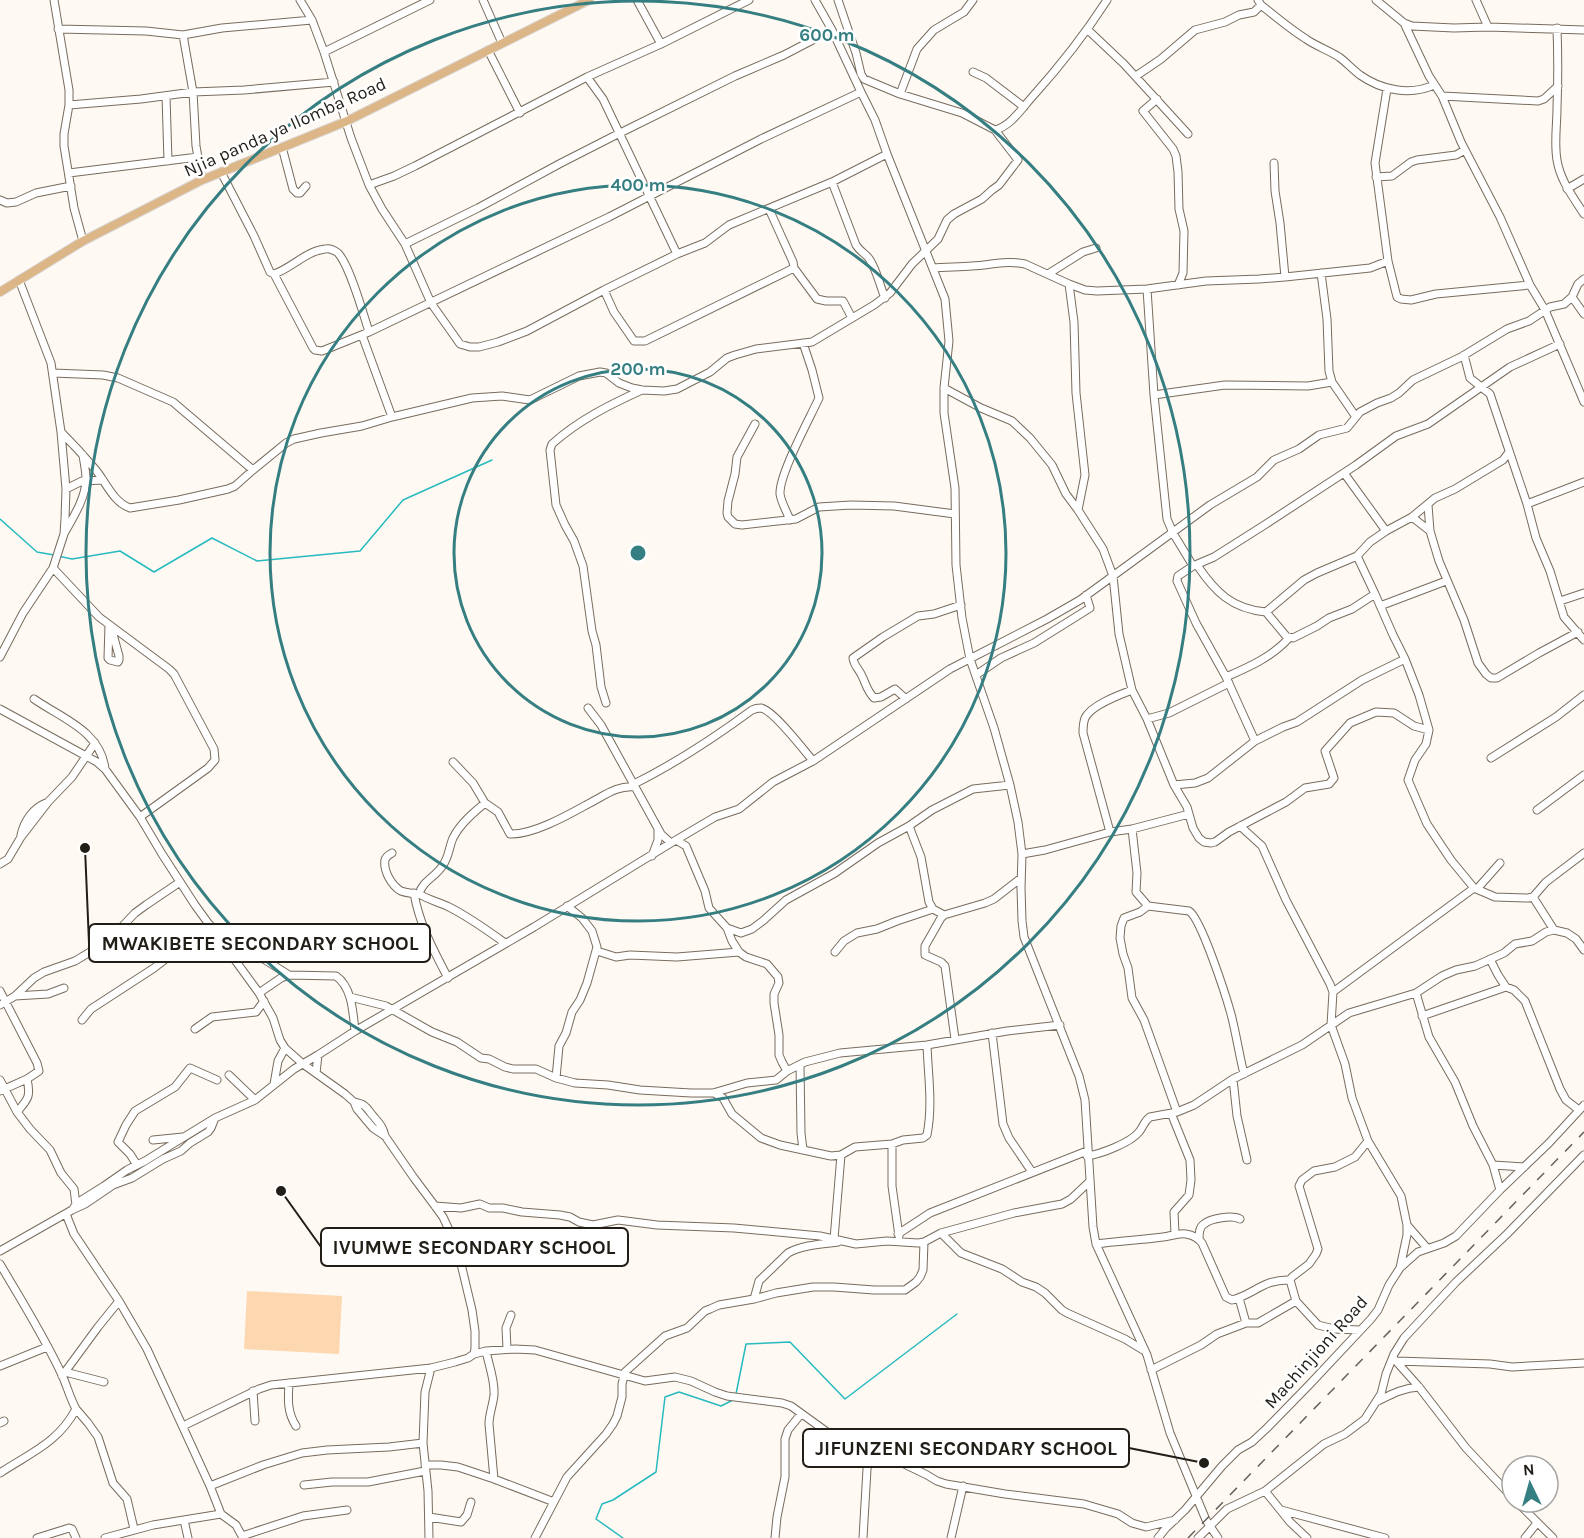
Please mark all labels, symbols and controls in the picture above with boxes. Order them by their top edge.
text: 600 m [799,24,855,46]
street label: Njia panda ya Ilomba Road [180,72,390,182]
text: 400 m [610,174,666,196]
text: 200 m [610,358,666,380]
centre of rings [628,543,648,563]
callout: MWAKIBETE SECONDARY SCHOOL [89,924,430,962]
text: MWAKIBETE SECONDARY SCHOOL [101,932,419,955]
callout: IVUMWE SECONDARY SCHOOL [321,1228,628,1266]
text: IVUMWE SECONDARY SCHOOL [333,1236,616,1259]
street label: Machinjioni Road [1260,1291,1372,1413]
callout: JIFUNZENI SECONDARY SCHOOL [803,1429,1129,1467]
text: JIFUNZENI SECONDARY SCHOOL [815,1437,1117,1460]
north arrow [1500,1454,1560,1514]
text: N [1522,1460,1535,1480]

